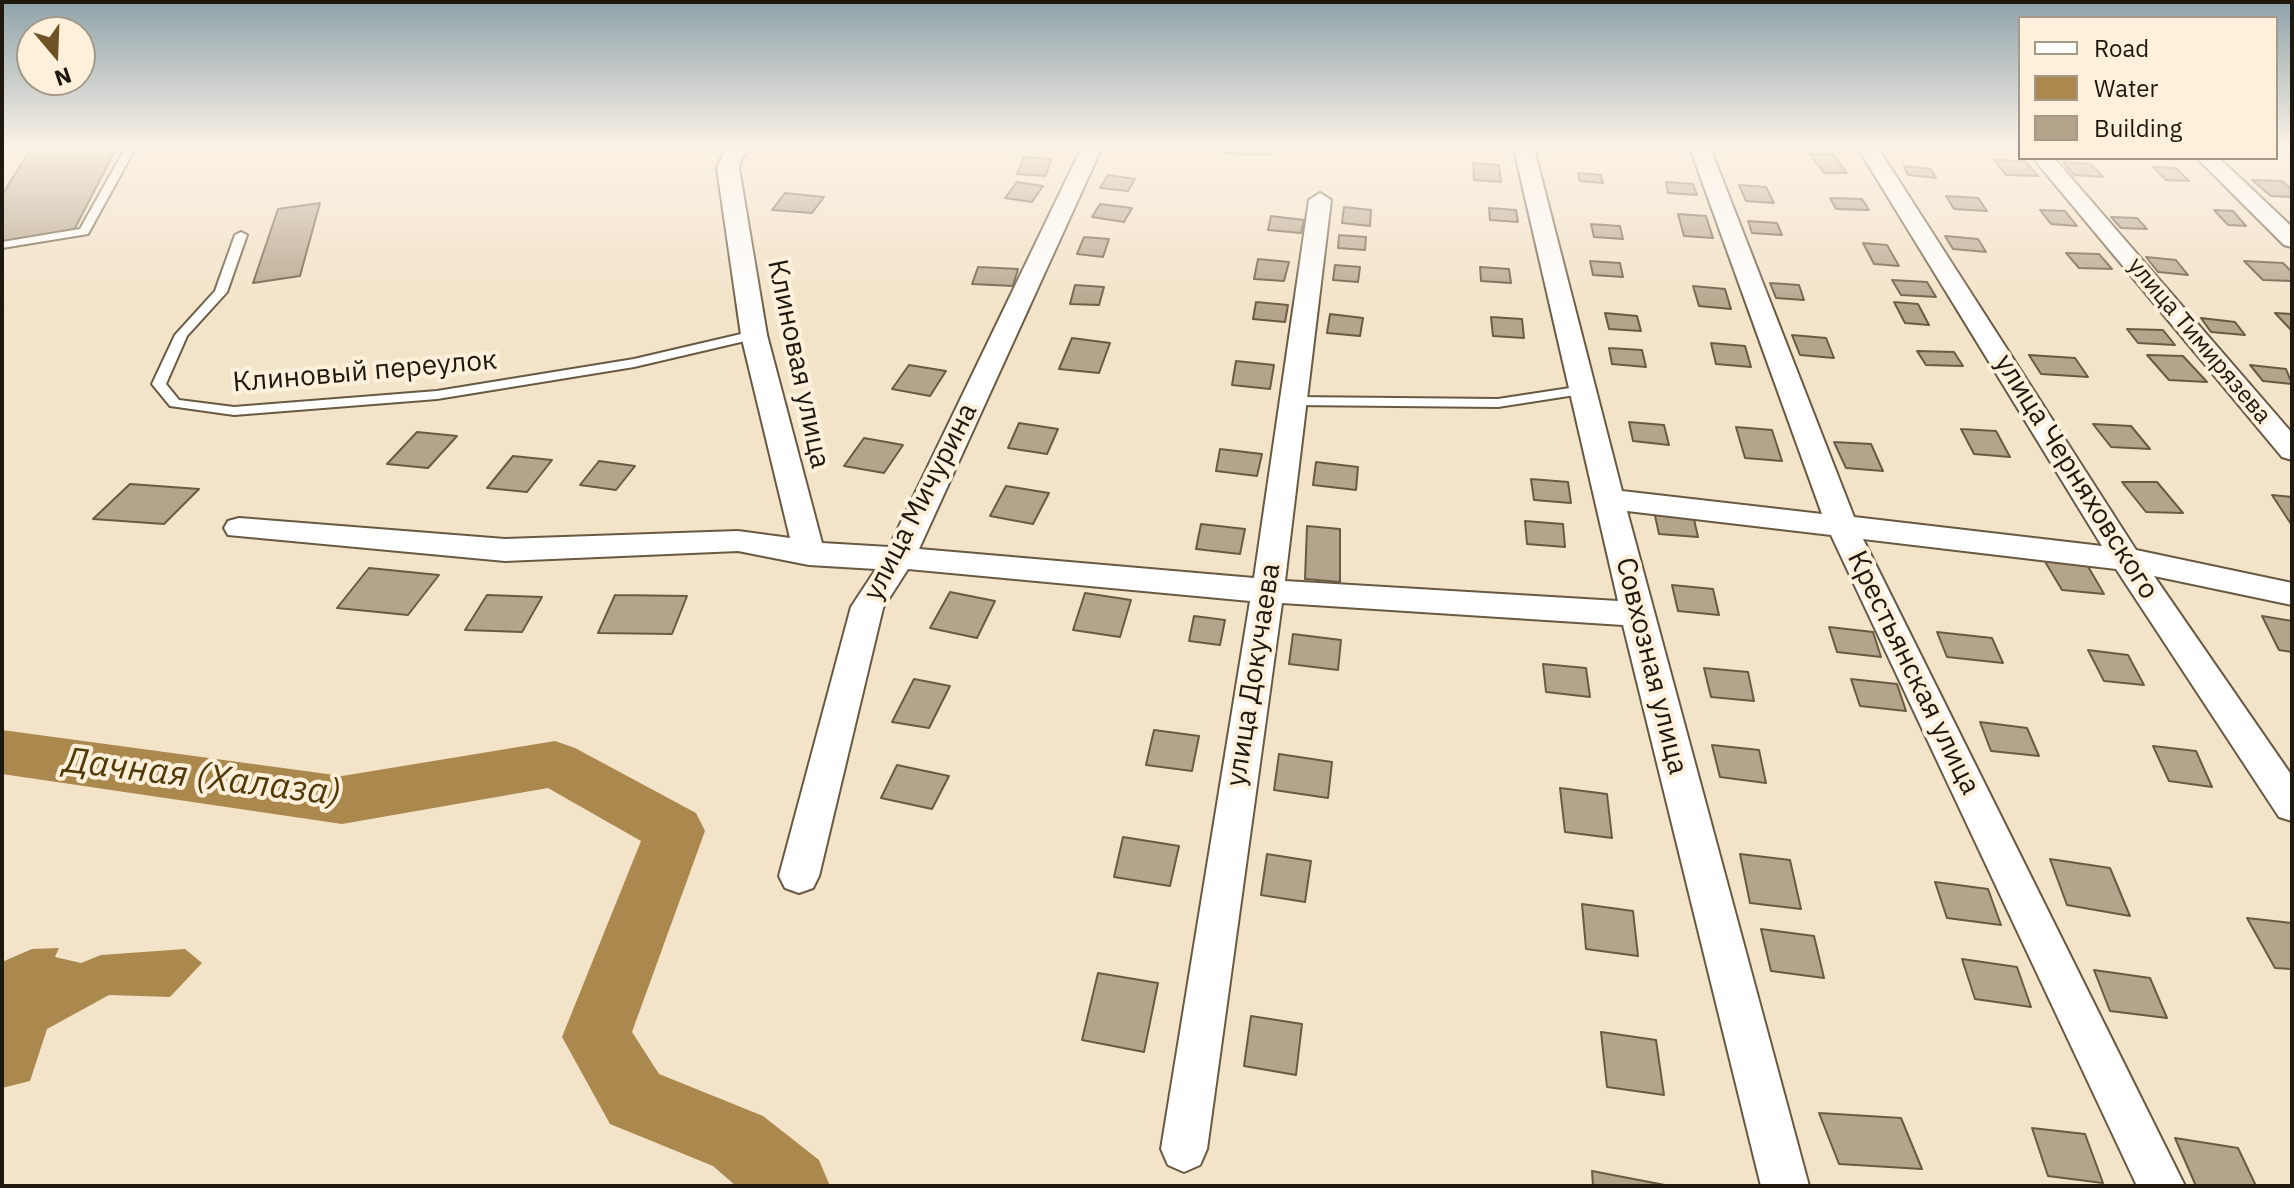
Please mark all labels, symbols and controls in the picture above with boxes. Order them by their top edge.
north arrow [16,16,96,96]
legend [2018,16,2278,160]
text: Road [2094,32,2149,64]
text: N [51,61,76,94]
text: Water [2094,72,2158,104]
text: Building [2094,112,2182,144]
street label: улица Тимирязева [2121,252,2277,430]
street label: Клиновая улица [759,256,837,472]
street label: Клиновый переулок [231,344,499,400]
street label: улица Черняховского [1987,348,2165,606]
street label: улица Мичурина [857,398,985,606]
street label: Крестьянская улица [1839,546,1987,800]
street label: Совхозная улица [1608,554,1694,778]
street label: улица Докучаева [1220,561,1288,789]
water label: Дачная (Халаза) [61,740,343,816]

